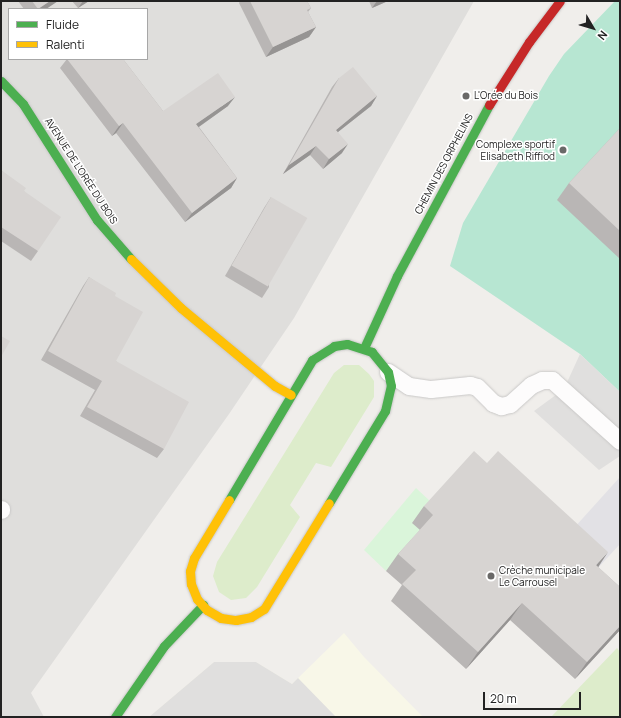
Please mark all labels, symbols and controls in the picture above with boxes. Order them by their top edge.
legend [8,8,148,60]
north arrow [573,8,613,48]
text: Fluide [46,16,79,33]
text: N [595,28,611,43]
text: Ralenti [46,36,85,53]
place label: L'Orée du Bois [474,90,538,102]
marker: L'Orée du Bois [461,91,471,101]
street label: CHEMIN DES ORPHELINS [412,112,476,216]
street label: AVENUE DE L'ORÉE DU BOIS [42,116,120,226]
place label: Complexe sportif Elisabeth Riffiod [476,138,555,162]
marker: Complexe sportif Elisabeth Riffiod [558,145,568,155]
place label: Crèche municipale Le Carrousel [499,564,585,588]
marker: Crèche municipale Le Carrousel [486,571,496,581]
scale bar [485,684,583,710]
text: 20 m [490,690,517,707]

